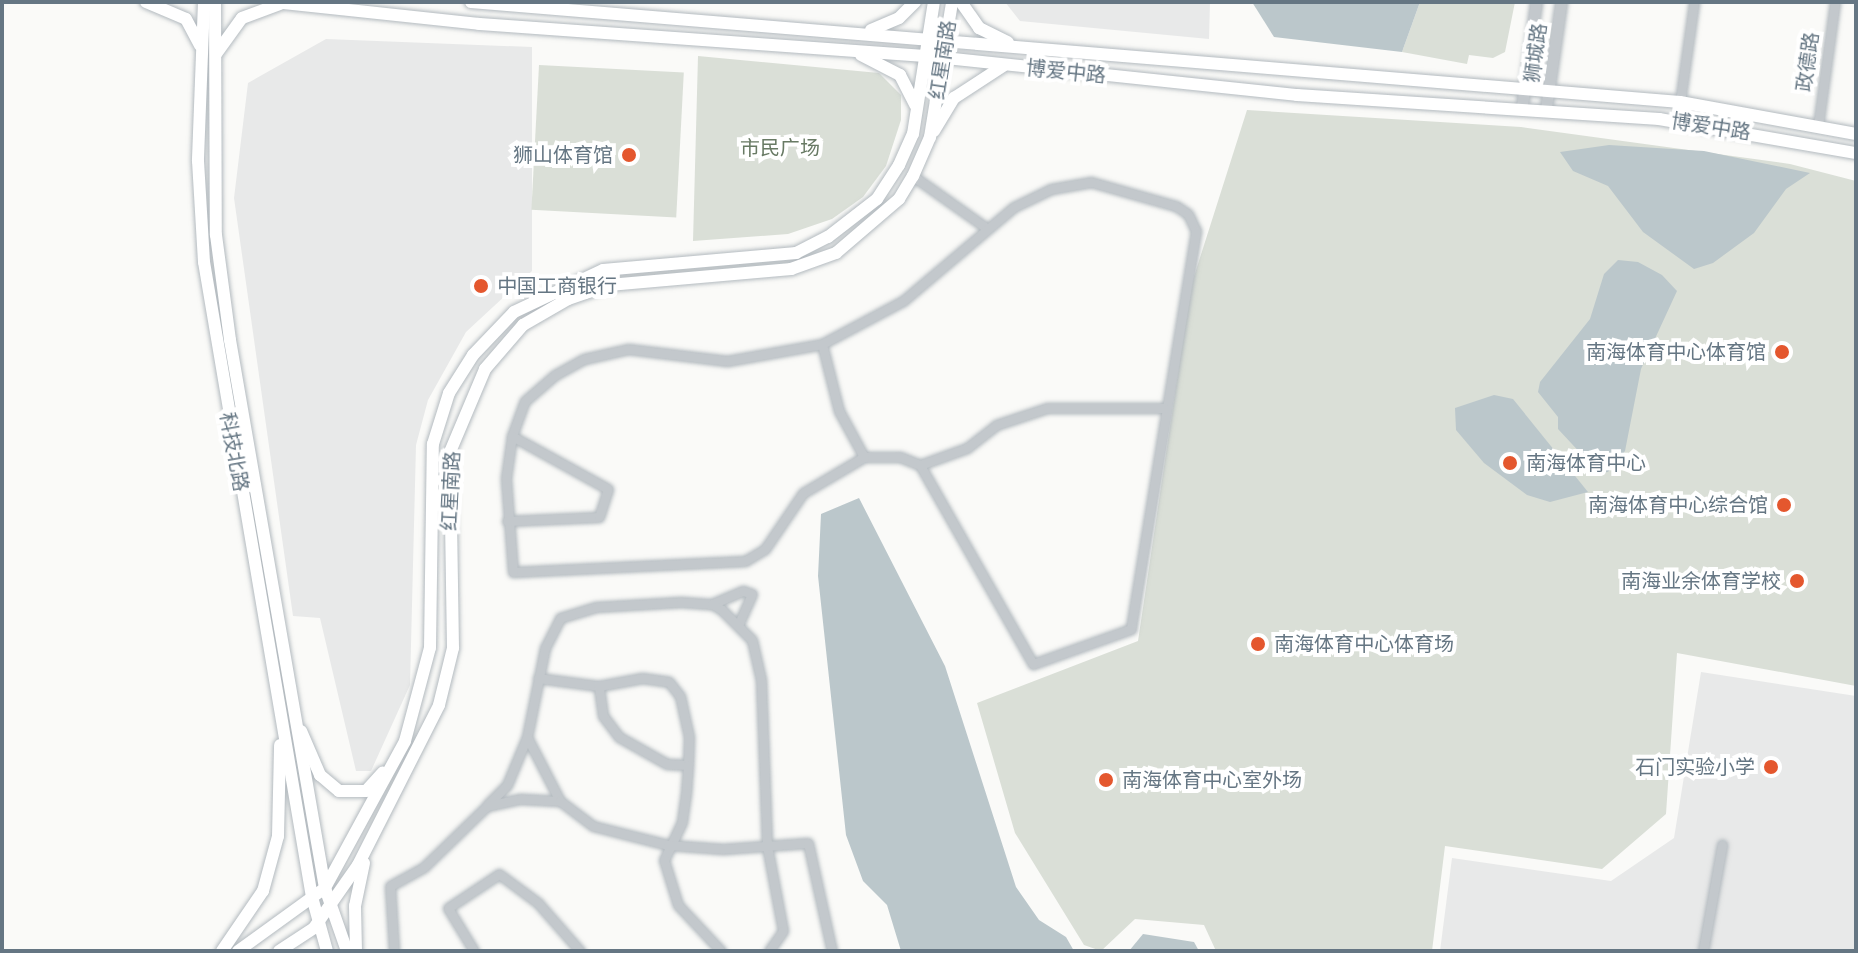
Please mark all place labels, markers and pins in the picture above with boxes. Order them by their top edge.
place label: 狮山体育馆 [513,143,613,167]
marker: 狮山体育馆 [620,146,638,164]
place label: 中国工商银行 [497,274,617,298]
marker: 中国工商银行 [472,277,490,295]
place label: 南海体育中心体育馆 [1586,340,1766,364]
marker: 南海体育中心体育馆 [1773,343,1791,361]
place label: 南海体育中心 [1526,451,1646,475]
marker: 南海体育中心 [1501,454,1519,472]
place label: 南海体育中心综合馆 [1588,493,1768,517]
marker: 南海体育中心综合馆 [1775,496,1793,514]
place label: 南海业余体育学校 [1621,569,1781,593]
marker: 南海业余体育学校 [1788,572,1806,590]
place label: 南海体育中心体育场 [1274,632,1454,656]
marker: 南海体育中心体育场 [1249,635,1267,653]
place label: 石门实验小学 [1635,755,1755,779]
marker: 石门实验小学 [1762,758,1780,776]
place label: 南海体育中心室外场 [1122,768,1302,792]
marker: 南海体育中心室外场 [1097,771,1115,789]

